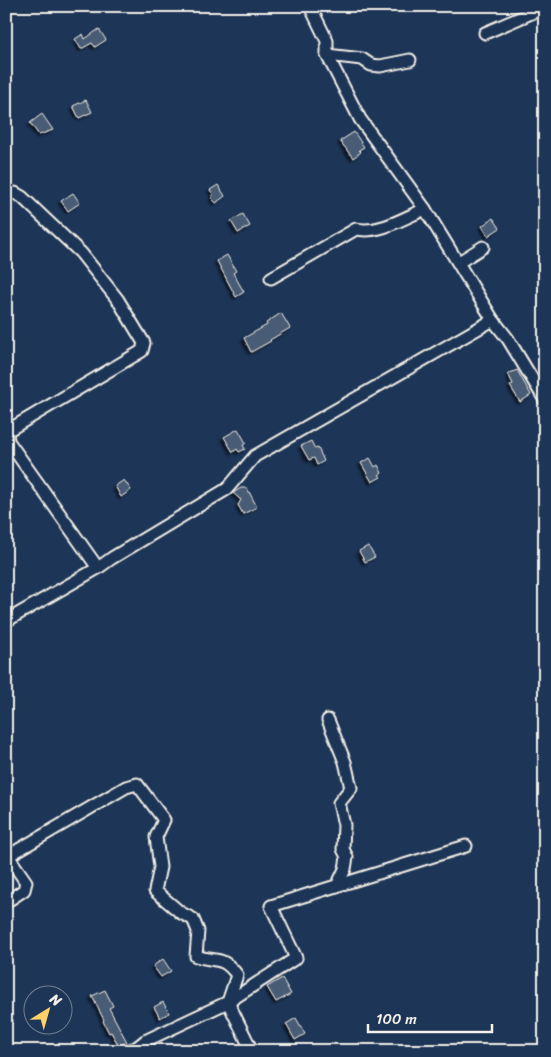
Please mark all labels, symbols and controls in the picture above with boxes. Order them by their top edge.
north arrow [22,984,72,1034]
text: N [43,987,67,1013]
scale bar [368,1002,492,1034]
text: 100 m [376,1006,417,1032]

